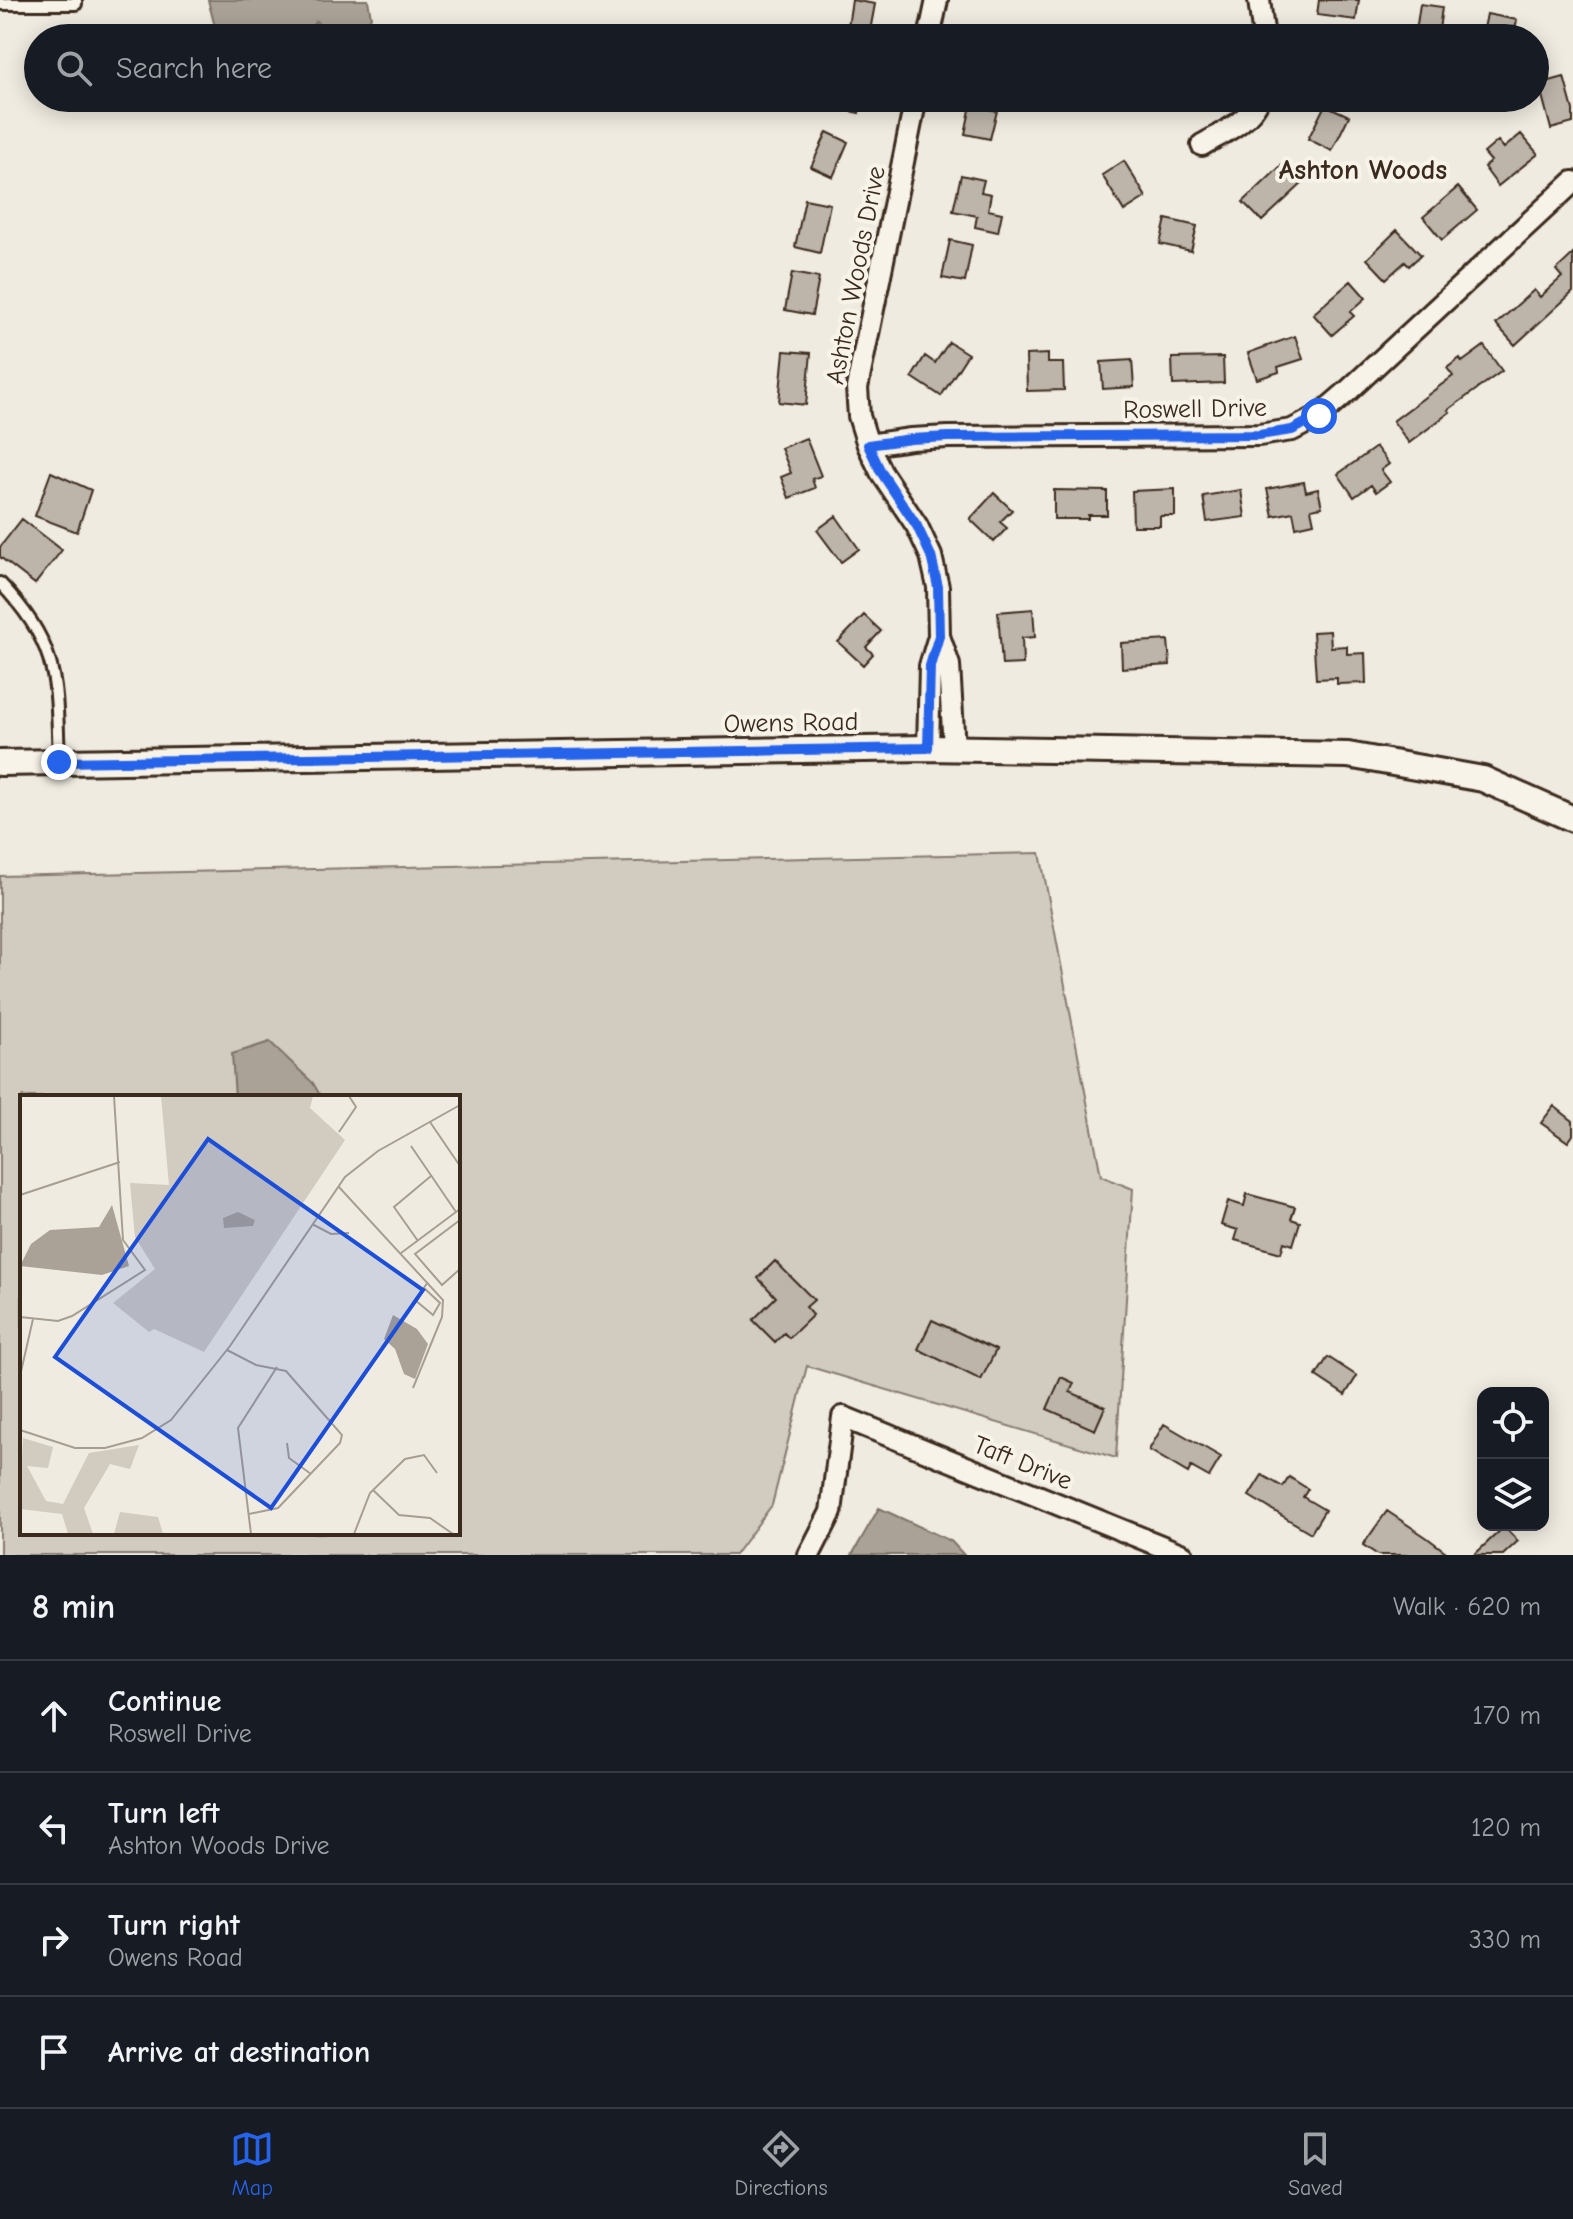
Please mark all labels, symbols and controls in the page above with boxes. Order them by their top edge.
search box [24,24,1549,112]
icon: search [52,46,96,90]
text: Search here [116,51,272,86]
district label: Ashton Woods [1279,154,1447,186]
street label: Ashton Woods Drive [820,164,892,387]
street label: Roswell Drive [1123,393,1267,425]
route start [1301,398,1337,434]
street label: Owens Road [723,707,859,739]
route end [41,744,77,780]
inset map [20,1095,460,1535]
map controls [1477,1387,1549,1531]
button: locate [1477,1387,1549,1459]
street label: Taft Drive [969,1430,1076,1496]
button: layers [1477,1459,1549,1531]
text: 8 min [32,1587,115,1627]
text: Walk · 620 m [1393,1592,1541,1622]
text: Continue [108,1684,222,1719]
icon: ahead [32,1694,76,1738]
text: 170 m [1472,1701,1541,1731]
text: Roswell Drive [108,1719,252,1749]
text: Turn left [108,1796,220,1831]
icon: left [32,1806,76,1850]
text: 120 m [1471,1813,1541,1843]
text: Ashton Woods Drive [108,1831,330,1861]
text: Turn right [108,1908,240,1943]
icon: right [32,1918,76,1962]
text: 330 m [1469,1925,1541,1955]
text: Owens Road [108,1943,243,1973]
icon: arrive [32,2030,76,2074]
text: Arrive at destination [108,2035,370,2070]
tab: Map [230,2127,274,2201]
tab: Directions [735,2127,828,2201]
tab: Saved [1288,2127,1343,2201]

